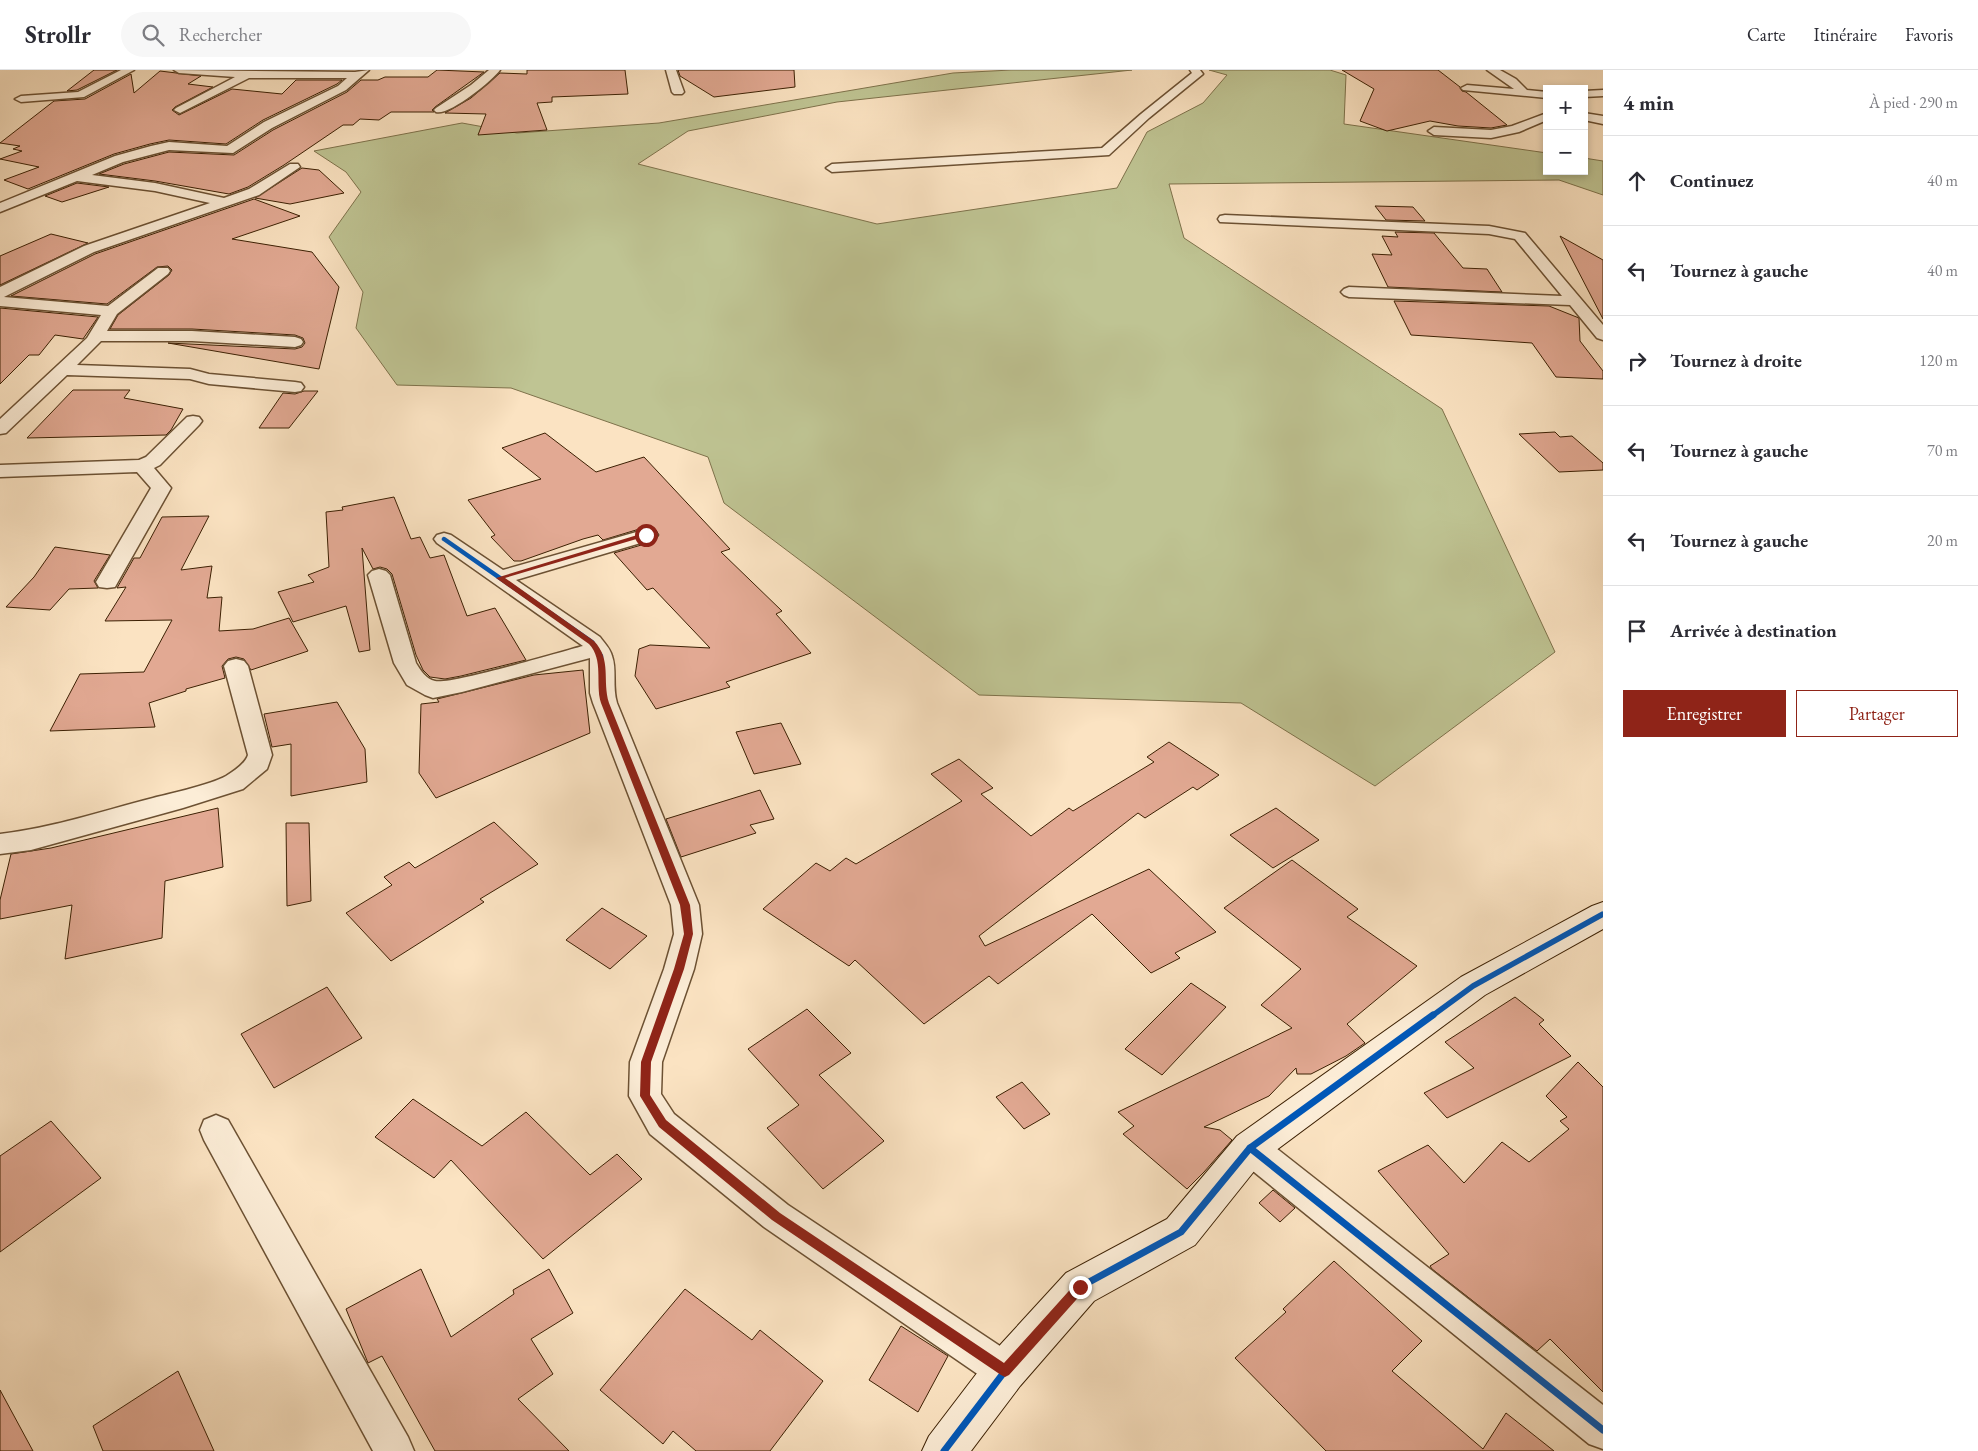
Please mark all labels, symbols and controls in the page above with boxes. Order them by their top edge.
search box [121,12,471,57]
text: Strollr [25,19,91,50]
icon: search [139,21,167,49]
text: Rechercher [179,22,262,47]
text: Carte [1747,23,1786,46]
text: Itinéraire [1814,23,1877,46]
text: Favoris [1905,23,1953,46]
map controls [1543,85,1588,175]
button: + [1543,85,1588,130]
text: 4 min [1623,89,1674,116]
text: À pied · 290 m [1869,92,1958,113]
button: − [1543,130,1588,175]
icon: ahead [1623,167,1651,195]
text: Continuez [1670,168,1754,193]
text: 40 m [1927,170,1958,191]
icon: left [1623,257,1651,285]
text: Tournez à gauche [1670,258,1808,283]
text: 40 m [1927,260,1958,281]
icon: right [1623,347,1651,375]
text: Tournez à droite [1670,348,1802,373]
text: 120 m [1919,350,1958,371]
icon: left [1623,437,1651,465]
text: Tournez à gauche [1670,438,1808,463]
text: 70 m [1927,440,1958,461]
route start [635,524,658,547]
icon: left [1623,527,1651,555]
text: Tournez à gauche [1670,528,1808,553]
text: 20 m [1927,530,1958,551]
icon: arrive [1623,617,1651,645]
text: Arrivée à destination [1670,618,1837,643]
button: Enregistrer [1623,690,1786,737]
button: Partager [1796,690,1958,737]
route end [1069,1276,1092,1299]

